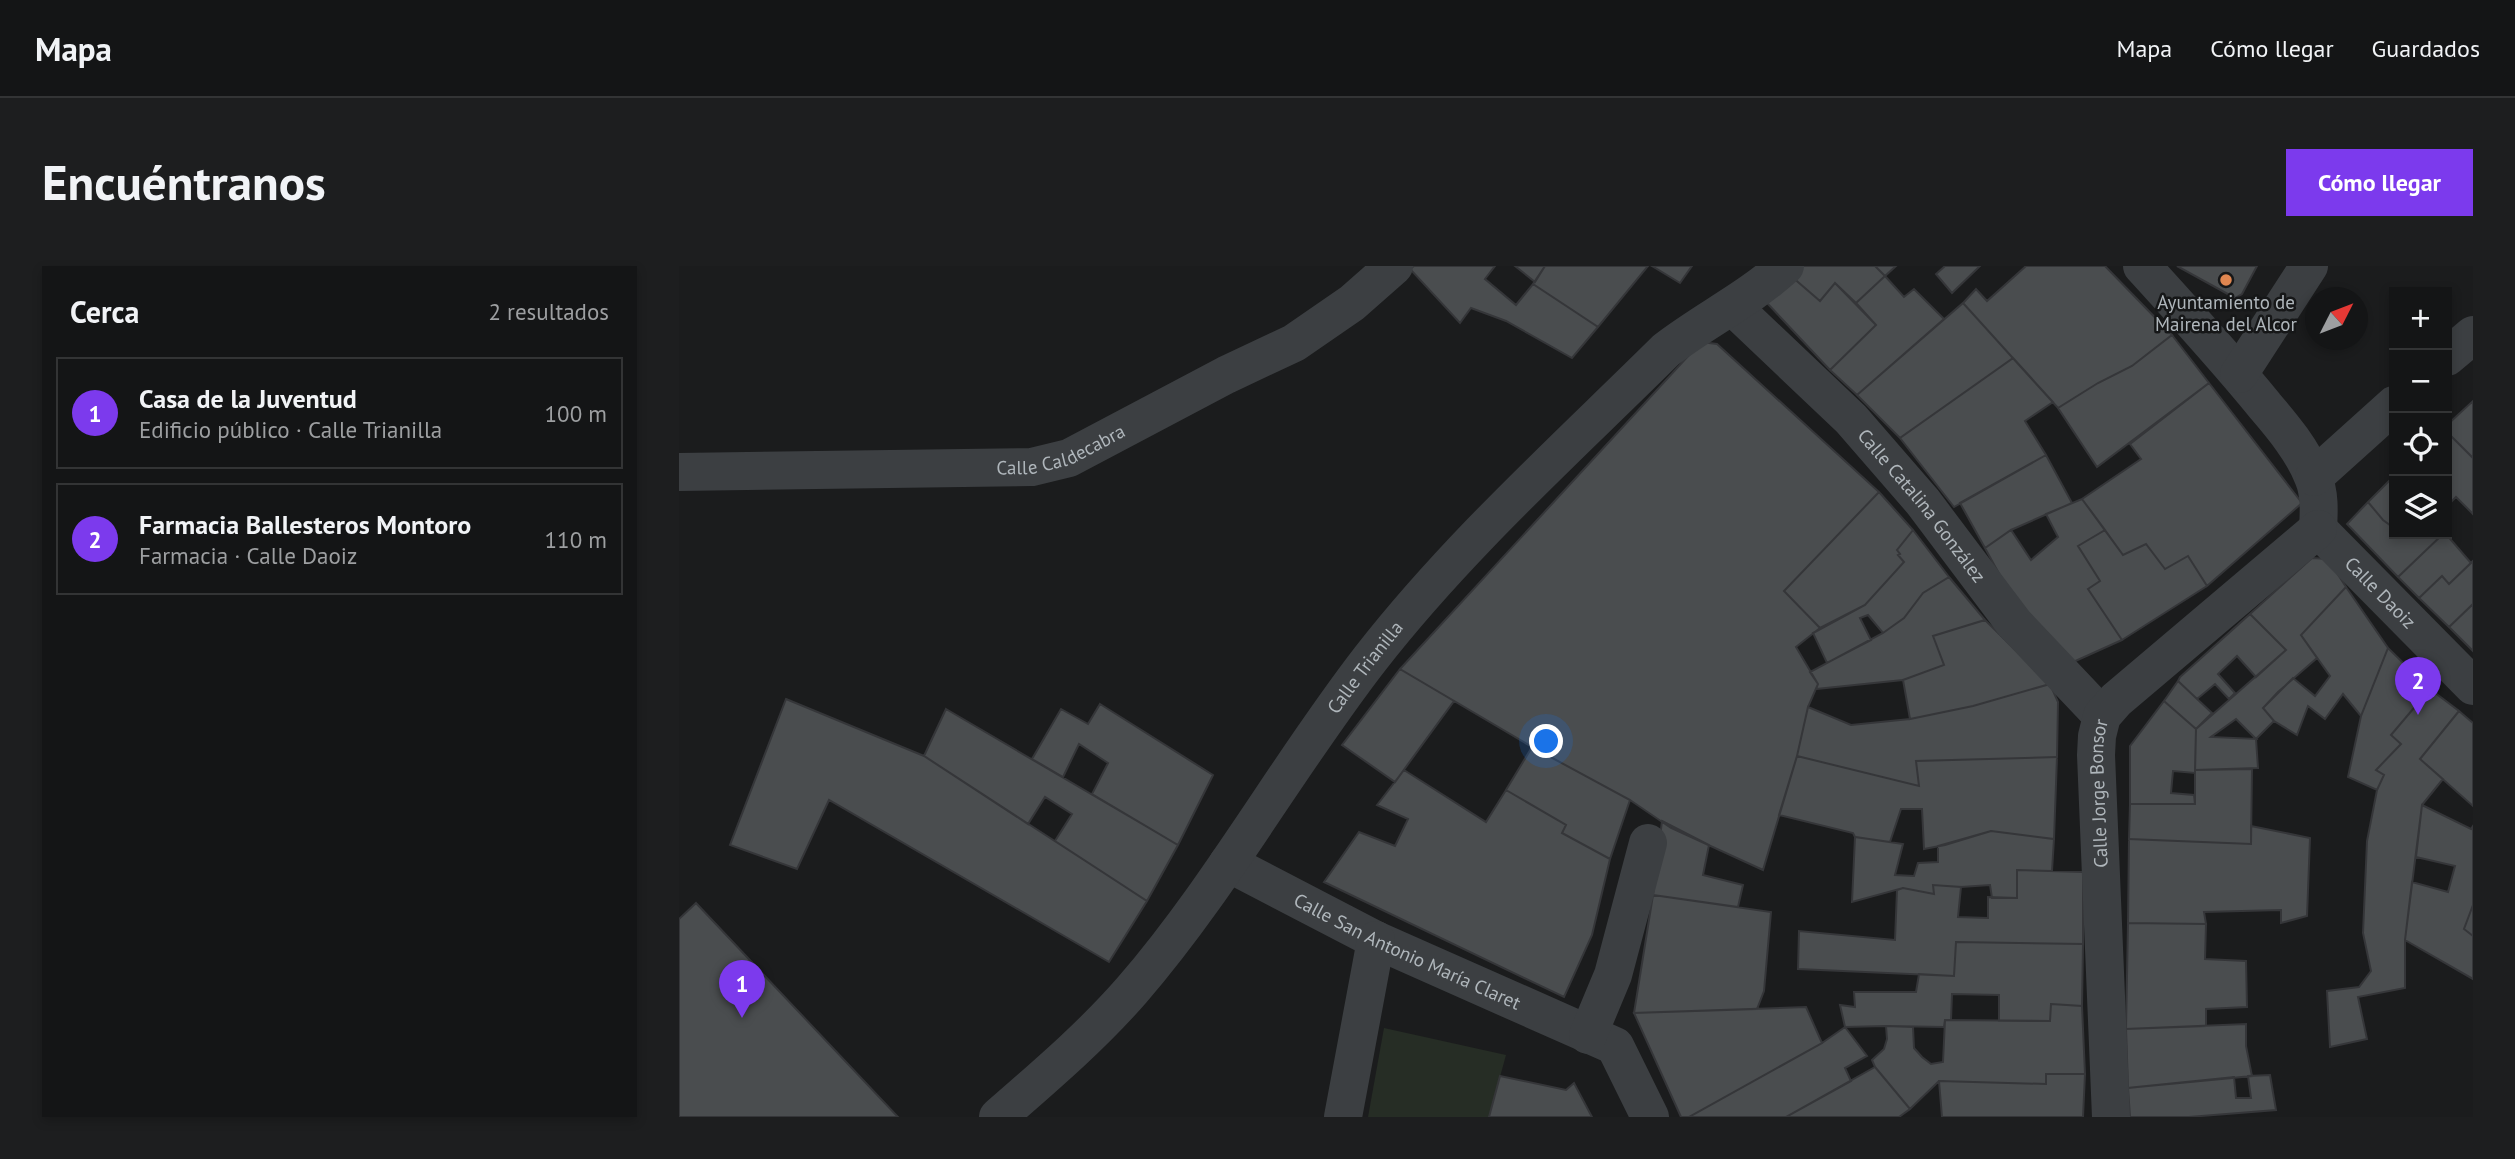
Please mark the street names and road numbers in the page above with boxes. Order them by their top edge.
street label: Calle Caldecabra [996,419,1129,480]
street label: Calle Catalina González [1853,424,1991,587]
street label: Calle Daoiz [2340,551,2421,633]
street label: Calle Trianilla [1322,616,1408,718]
street label: Calle Jorge Bonsor [2084,716,2113,868]
street label: Calle San Antonio María Claret [1290,887,1525,1015]

